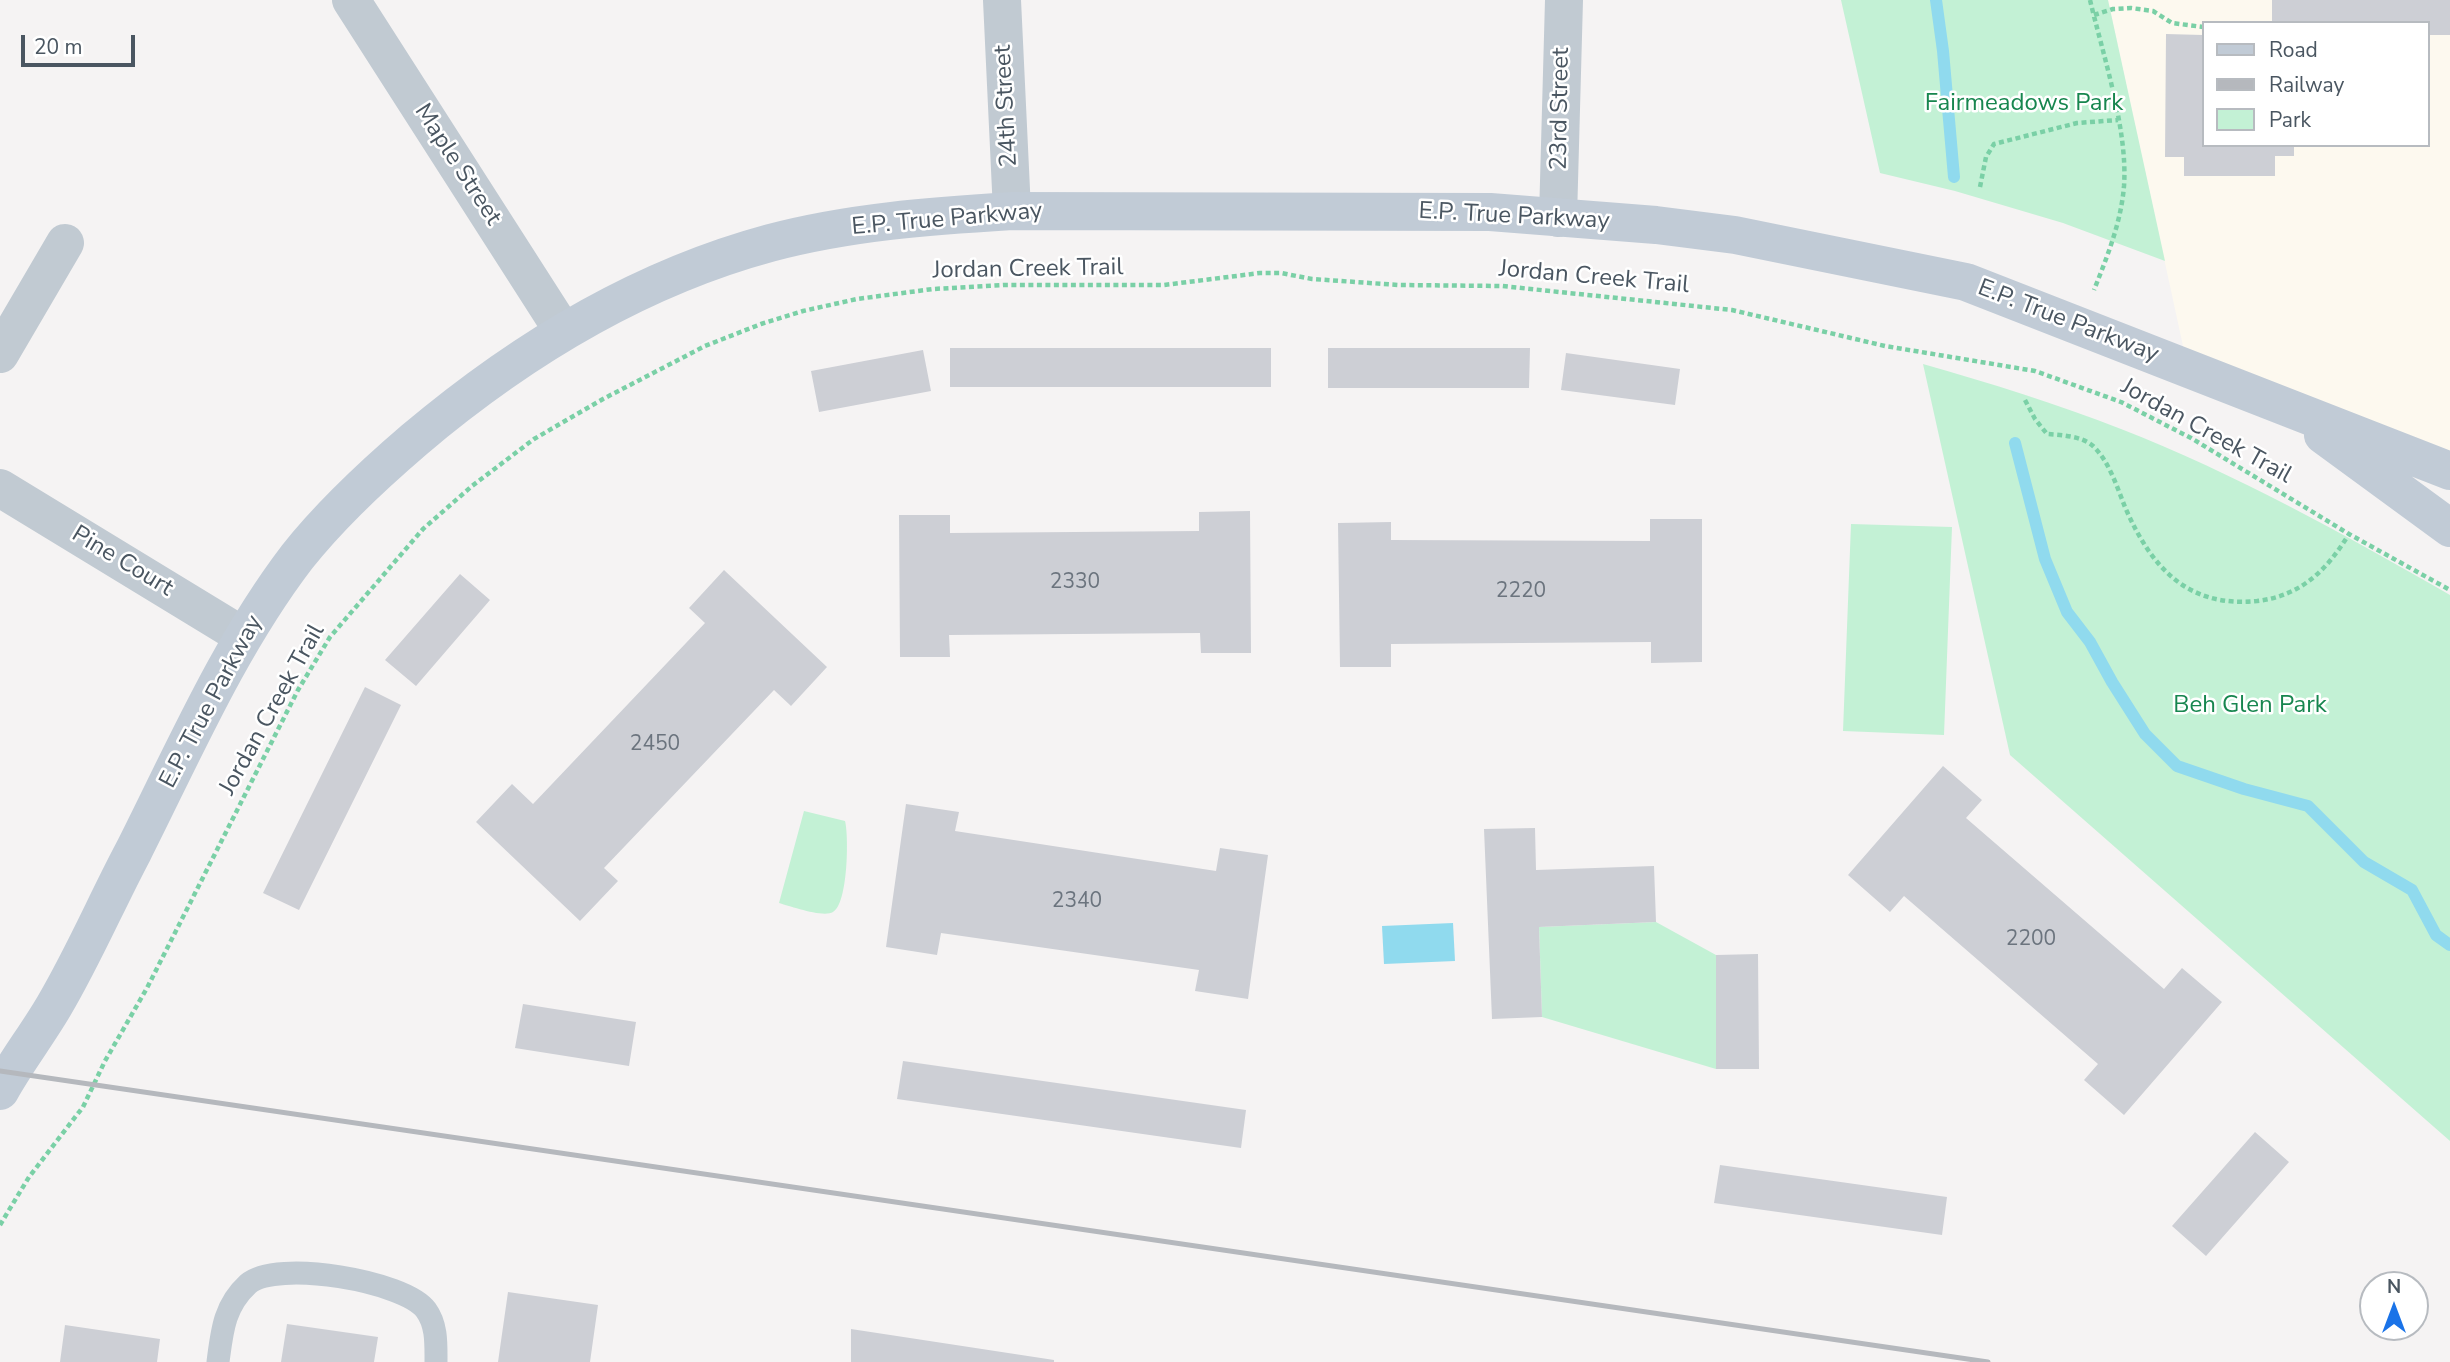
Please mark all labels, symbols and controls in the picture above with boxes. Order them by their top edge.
scale bar [24,21,138,65]
legend [2202,21,2429,147]
text: 20 m [34,33,83,61]
text: Road [2269,36,2318,64]
street label: 24th Street [989,44,1025,168]
street label: 23rd Street [1546,47,1576,171]
text: Railway [2269,71,2344,99]
park label: Fairmeadows Park [1925,90,2123,118]
street label: Maple Street [407,99,507,231]
text: Park [2269,106,2311,134]
street label: E.P. True Parkway [850,197,1044,243]
street label: E.P. True Parkway [1418,198,1610,236]
street label: Jordan Creek Trail [932,254,1124,286]
street label: Jordan Creek Trail [1498,255,1690,301]
street label: E.P. True Parkway [1974,274,2162,370]
street label: Jordan Creek Trail [2116,373,2296,491]
street label: Pine Court [66,521,178,603]
house number: 2330 [1050,570,1100,596]
house number: 2220 [1496,579,1546,605]
street label: E.P. True Parkway [154,611,270,793]
street label: Jordan Creek Trail [214,620,332,800]
park label: Beh Glen Park [2173,692,2327,720]
house number: 2450 [630,732,680,758]
house number: 2340 [1052,889,1102,915]
house number: 2200 [2006,927,2056,953]
north arrow [2359,1271,2429,1341]
text: N [2387,1274,2401,1300]

